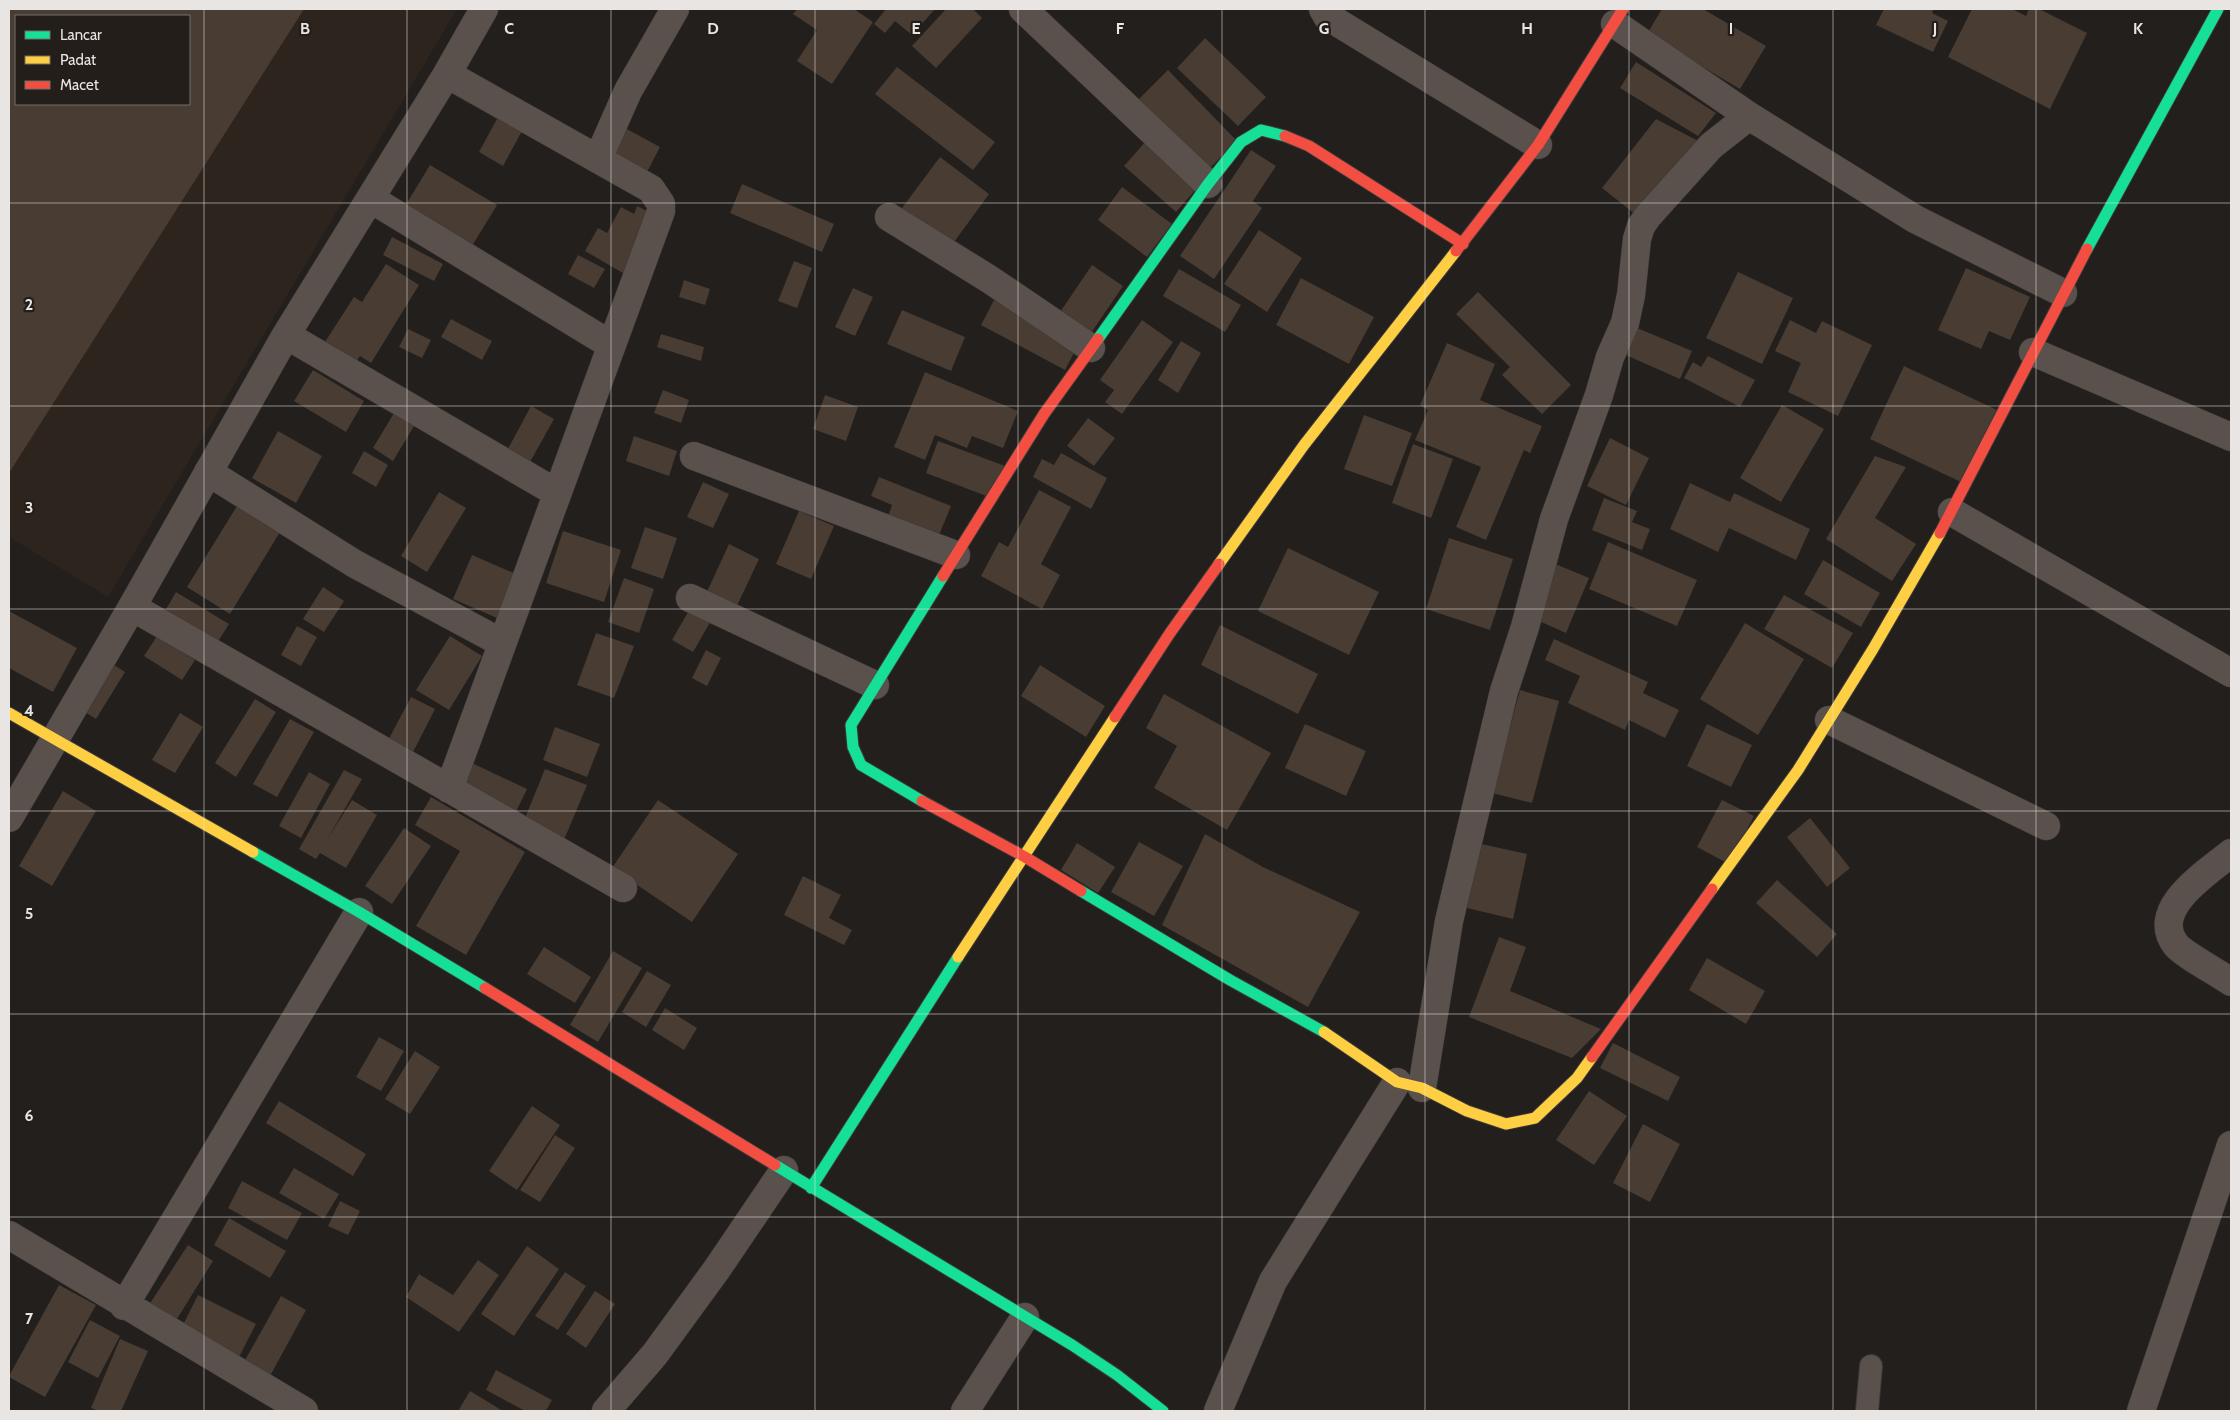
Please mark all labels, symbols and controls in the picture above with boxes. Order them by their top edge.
legend [15,15,190,105]
text: B [300,19,310,38]
text: C [504,19,514,38]
text: D [707,19,719,38]
text: E [911,19,921,38]
text: F [1116,19,1125,38]
text: G [1319,19,1329,38]
text: H [1521,19,1533,38]
text: I [1729,19,1733,38]
text: J [1932,19,1937,38]
text: K [2133,19,2143,38]
text: Lancar [60,26,102,44]
text: Padat [60,51,96,69]
text: Macet [60,76,99,94]
text: 2 [25,295,33,314]
text: 3 [25,498,33,517]
text: 4 [24,701,34,720]
text: 5 [25,904,33,923]
text: 6 [25,1106,34,1125]
text: 7 [25,1309,34,1328]

